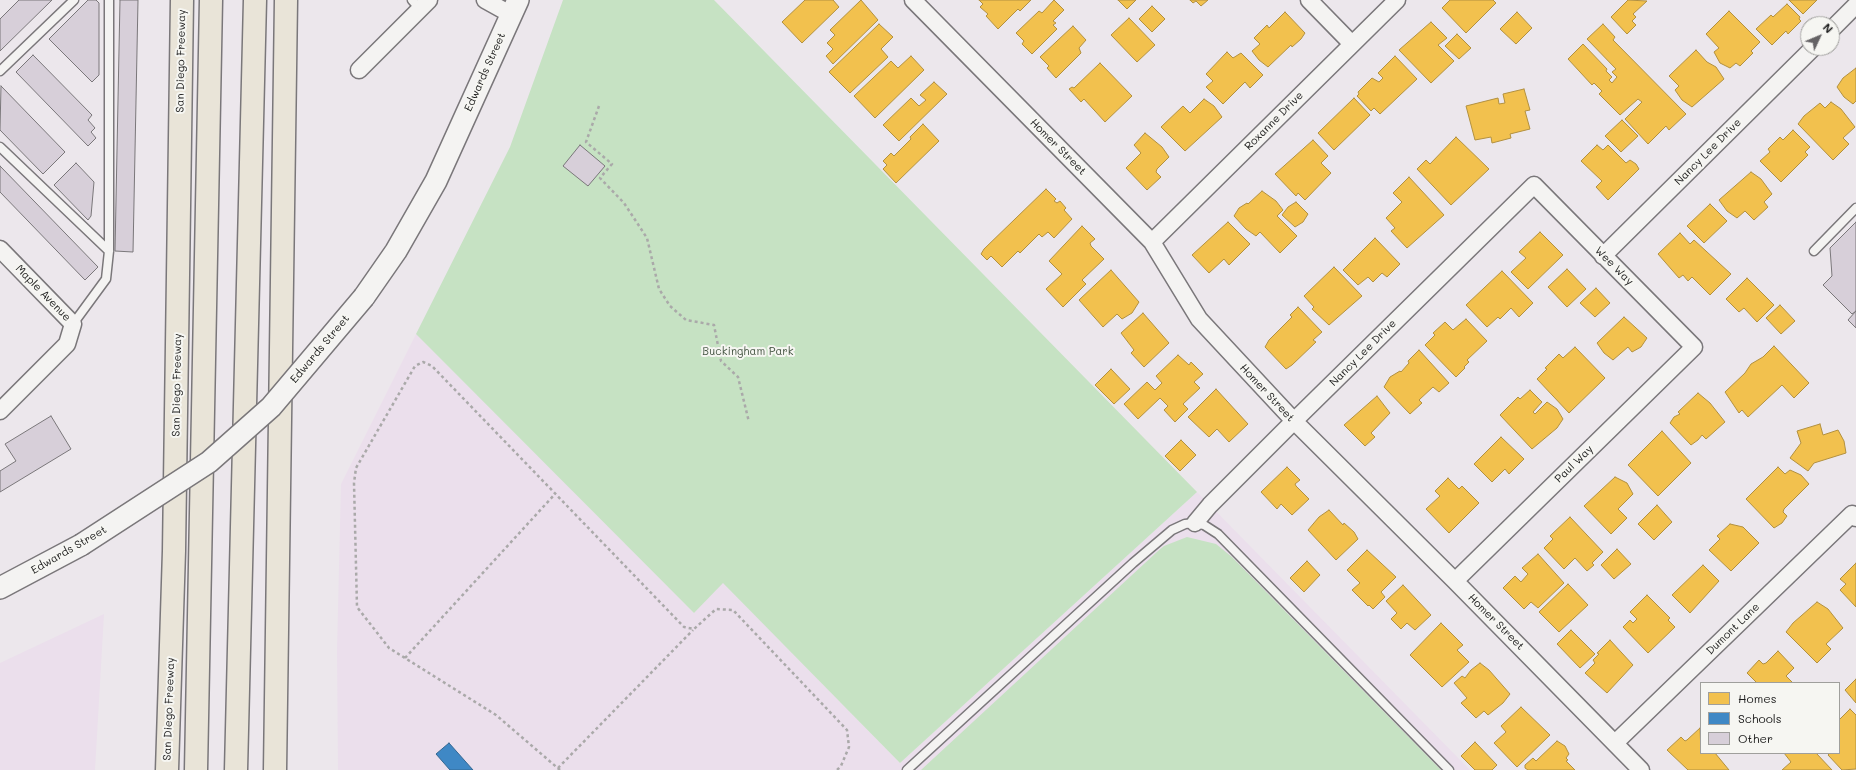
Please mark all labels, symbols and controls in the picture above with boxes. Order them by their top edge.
street label: San Diego Freeway [174,9,188,113]
north arrow [1800,16,1840,56]
text: N [1820,20,1837,36]
street label: Edwards Street [462,30,508,114]
street label: Roxanne Drive [1242,89,1306,153]
street label: Homer Street [1027,116,1089,178]
street label: Nancy Lee Drive [1672,116,1744,188]
street label: Wee Way [1592,244,1636,288]
street label: Maple Avenue [13,262,73,324]
street label: Edwards Street [288,312,352,386]
street label: Nancy Lee Drive [1327,317,1399,389]
street label: San Diego Freeway [170,333,184,437]
park label: Buckingham Park [702,345,794,359]
street label: Homer Street [1237,361,1297,425]
street label: Paul Way [1552,443,1596,485]
street label: Edwards Street [29,523,109,577]
street label: Homer Street [1465,591,1527,653]
street label: Dumont Lane [1704,600,1762,658]
street label: San Diego Freeway [161,657,177,761]
legend [1700,682,1840,754]
text: Homes [1738,690,1777,706]
text: Schools [1738,710,1782,726]
text: Other [1738,730,1773,746]

